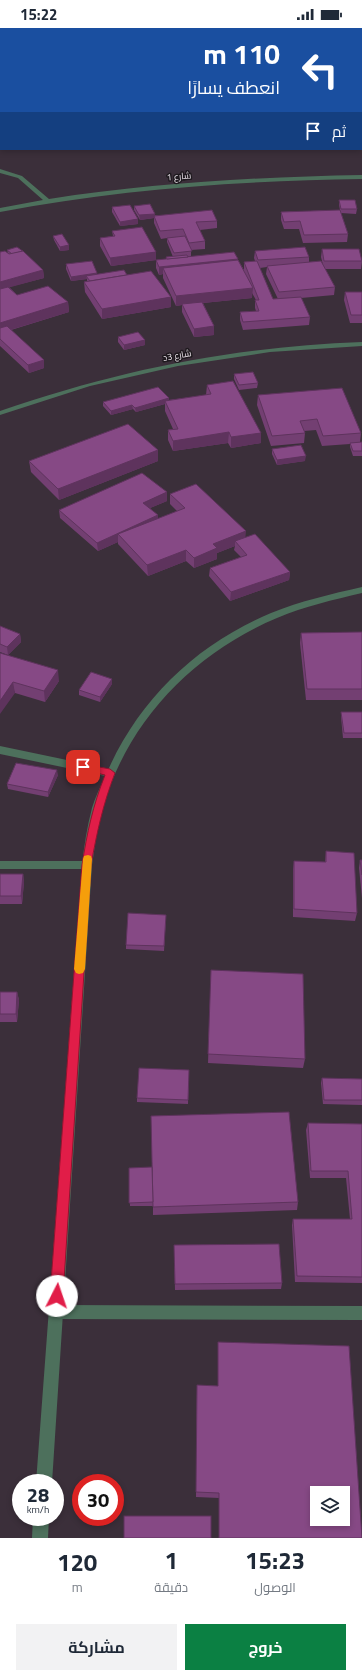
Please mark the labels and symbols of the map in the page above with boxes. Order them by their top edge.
street label: شارع 1 [166,168,192,184]
street label: شارع 3د [162,346,192,364]
pin [66,750,100,784]
position arrow [36,1275,78,1317]
speed limit sign: 30 [72,1474,124,1526]

